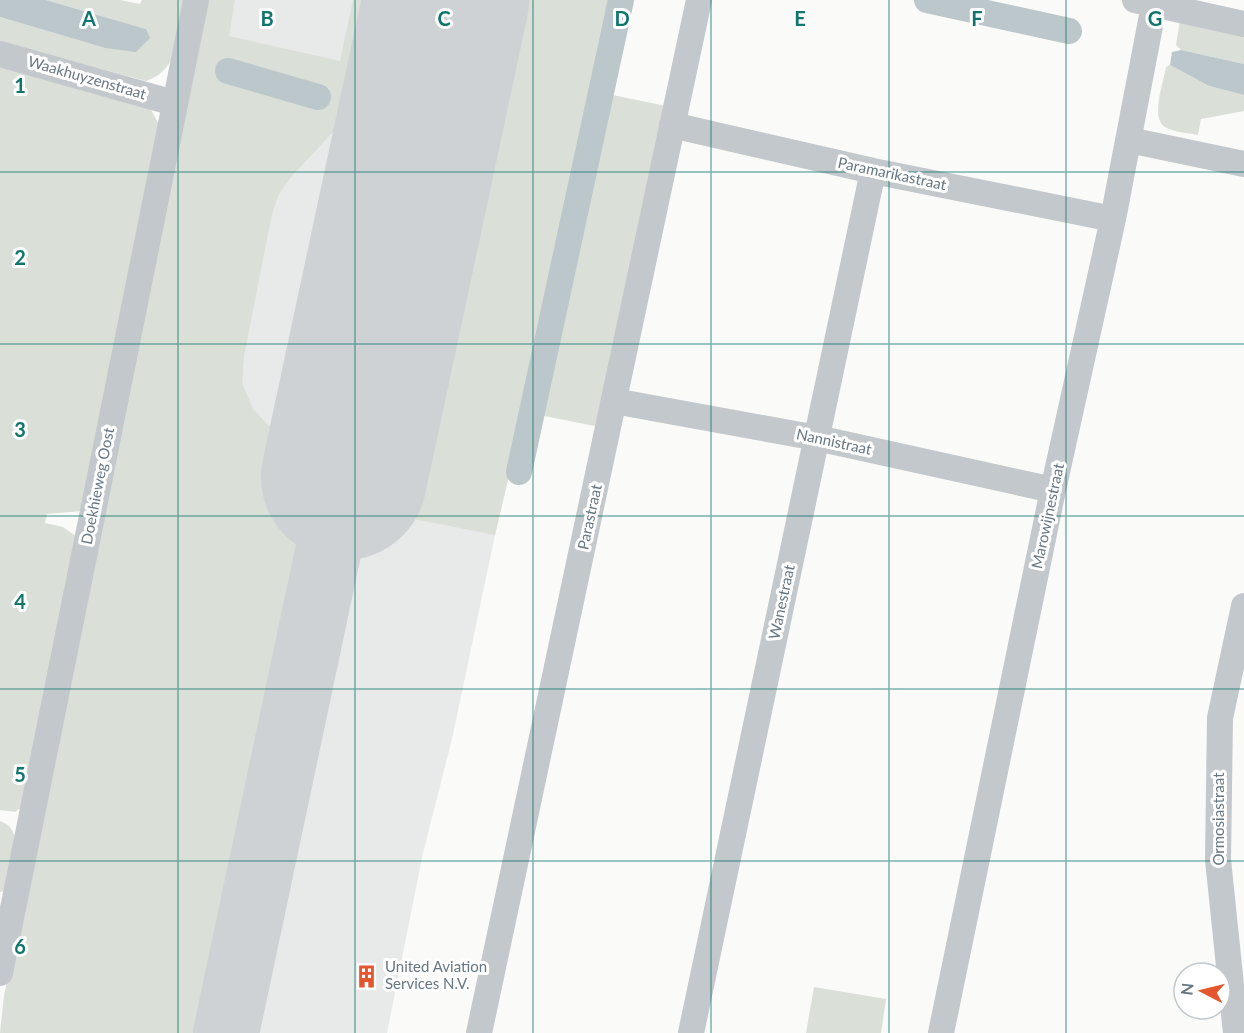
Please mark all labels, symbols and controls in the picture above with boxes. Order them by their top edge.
text: A [81,6,96,30]
text: B [260,6,274,30]
text: C [437,6,451,30]
text: D [614,6,630,30]
text: E [794,6,806,30]
text: F [971,6,983,30]
text: G [1148,6,1162,30]
street label: Waakhuyzenstraat [26,52,149,103]
text: 1 [14,73,26,97]
street label: Paramarikastraat [836,153,949,193]
text: 2 [14,245,26,269]
text: 3 [14,417,26,441]
street label: Nannistraat [795,424,874,458]
street label: Doekhieweg Oost [77,425,117,546]
street label: Marowijnestraat [1027,461,1067,570]
street label: Parastraat [573,482,605,551]
street label: Wanestraat [764,562,798,641]
text: 4 [14,589,26,613]
text: 5 [14,762,26,786]
street label: Ormosiastraat [1209,772,1227,866]
text: 6 [14,934,26,958]
place label: United Aviation Services N.V. [385,957,487,992]
north arrow [1172,961,1232,1021]
building icon: United Aviation Services N.V. [354,963,380,989]
text: N [1176,982,1197,996]

